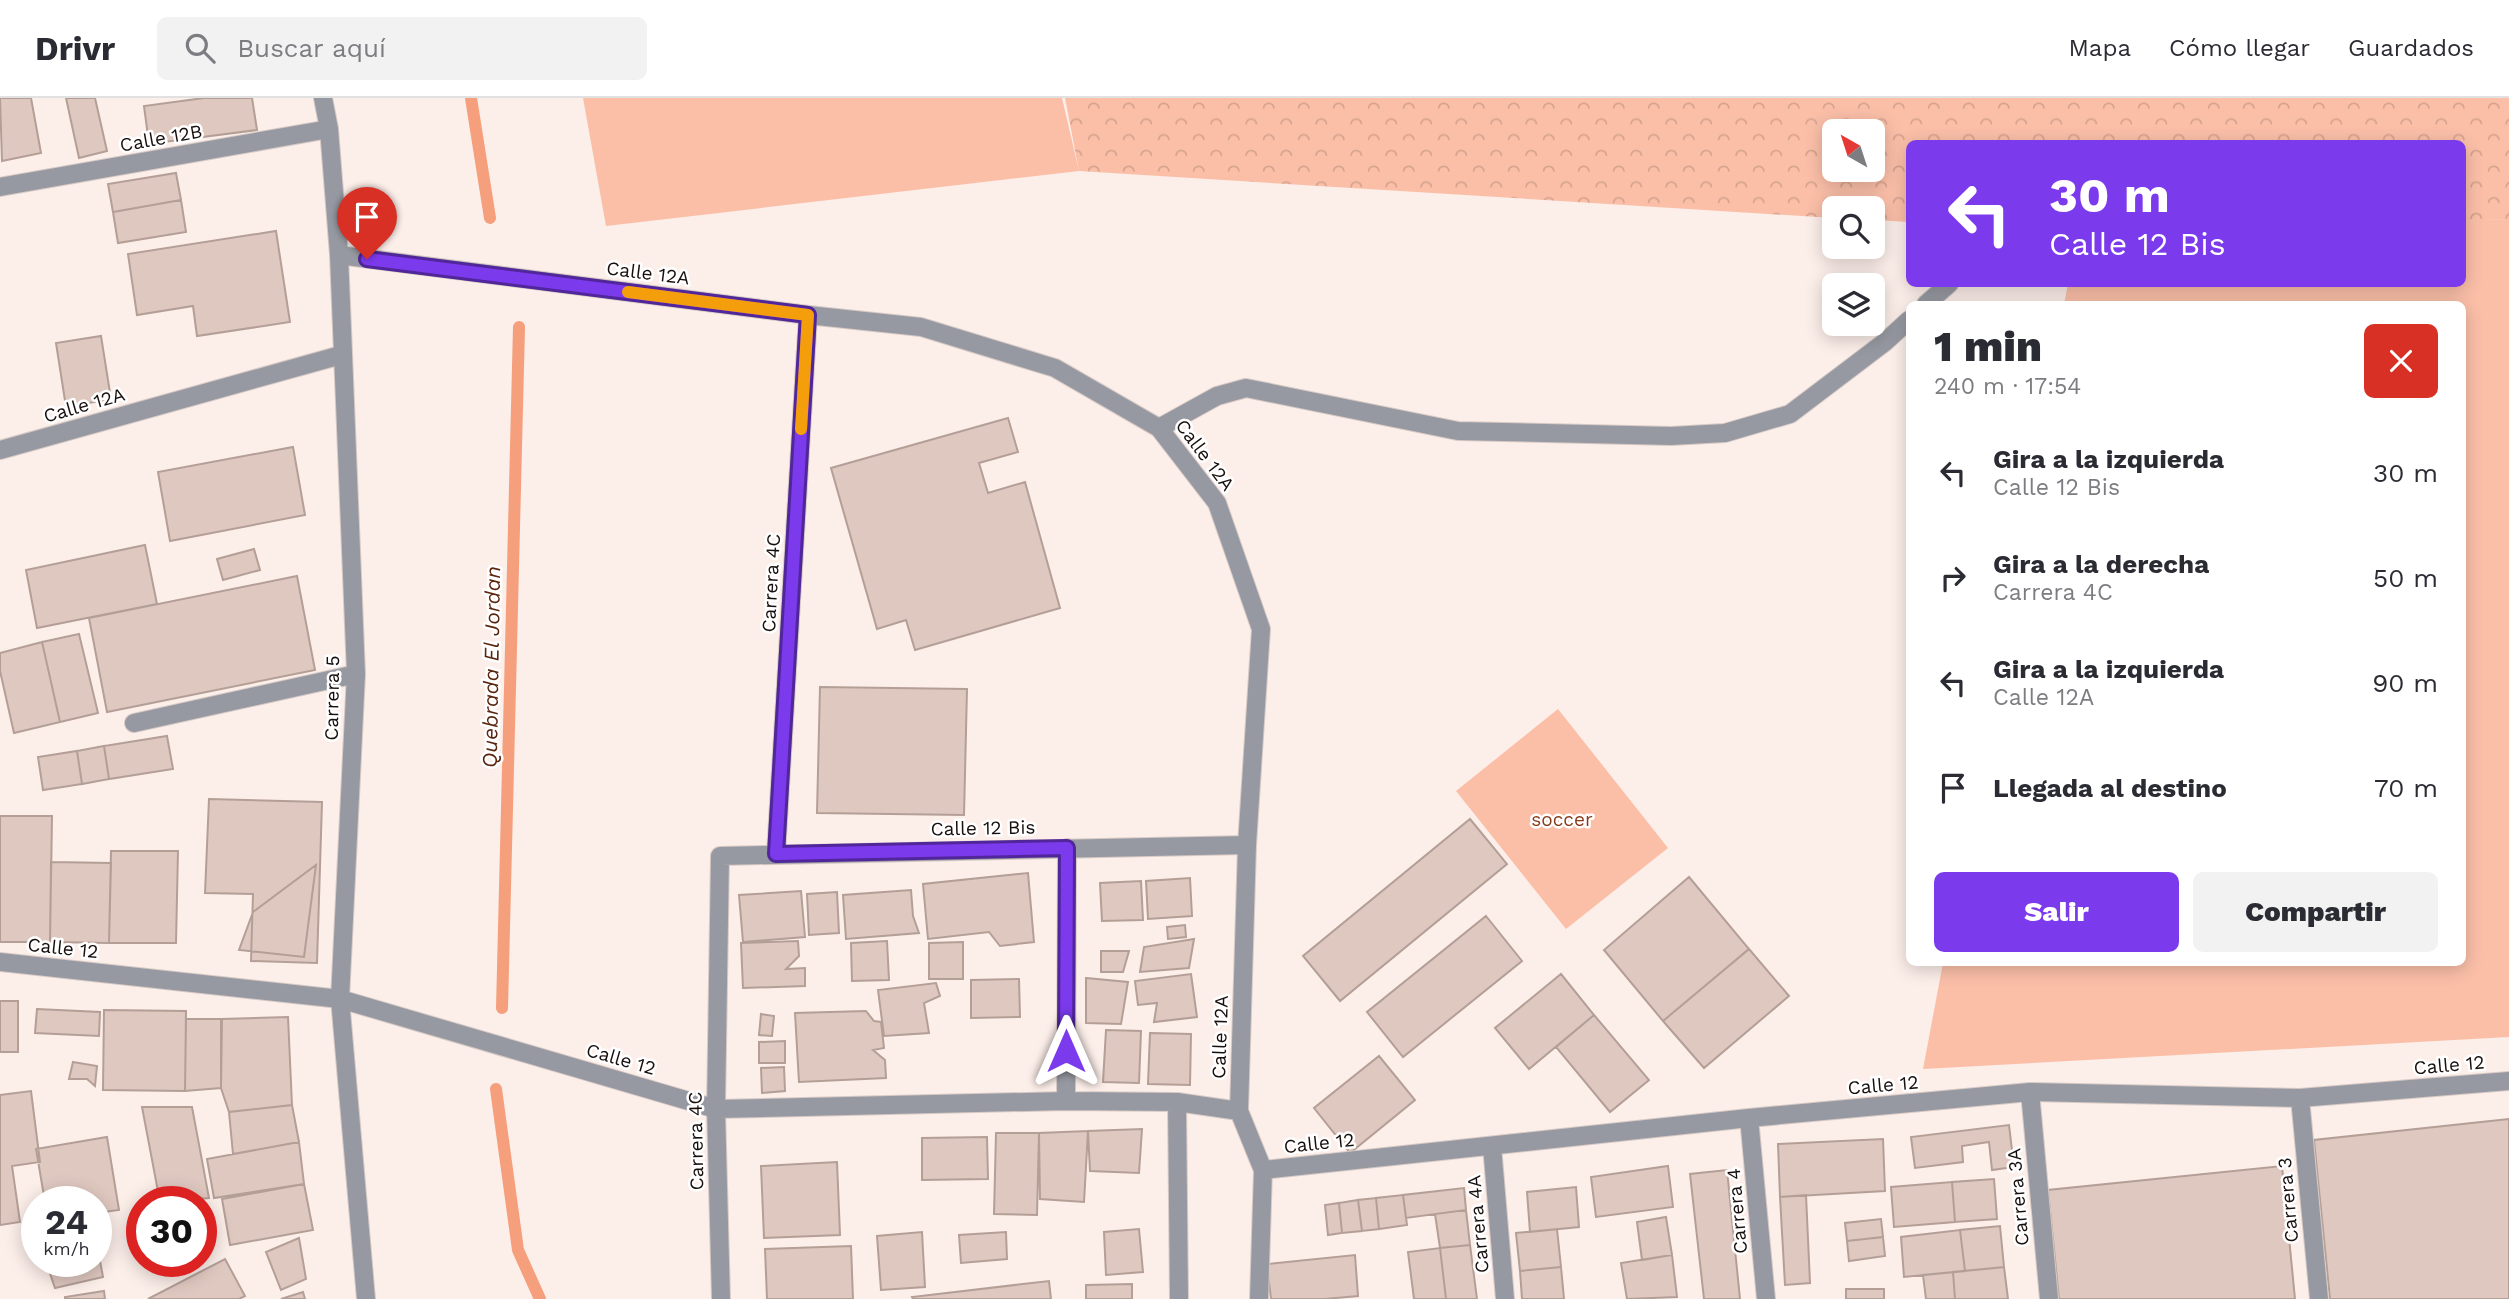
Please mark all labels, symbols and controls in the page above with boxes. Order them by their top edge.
search box [157,17,647,80]
text: Drivr [35,29,115,68]
icon: search [181,29,219,67]
text: Buscar aquí [237,33,386,63]
text: Mapa [2069,34,2131,62]
text: Cómo llegar [2169,34,2310,62]
text: Guardados [2348,34,2474,62]
street label: Calle 12B [118,119,204,157]
north arrow [1822,119,1885,182]
map controls [1822,119,1885,336]
text: 30 m [2049,166,2170,224]
icon: left [1934,168,2025,259]
pin [337,187,397,259]
button: search [1822,196,1885,259]
icon: arrive [348,198,386,236]
text: Calle 12 Bis [2049,225,2226,263]
street label: Calle 12A [605,256,691,290]
button: layers [1822,273,1885,336]
text: 1 min [1934,322,2042,371]
button: close [2364,324,2438,398]
text: 240 m · 17:54 [1934,373,2081,400]
street label: Calle 12A [41,382,128,428]
street label: Calle 12A [1171,415,1240,496]
text: Gira a la izquierda [1993,444,2224,474]
icon: left [1934,454,1972,492]
text: 30 m [2373,458,2438,488]
text: Calle 12 Bis [1993,474,2120,501]
street label: Carrera 4C [757,533,785,633]
text: Gira a la derecha [1993,549,2209,579]
icon: right [1934,559,1972,597]
text: 50 m [2373,563,2438,593]
water label: Quebrada El Jordan [477,566,505,768]
text: Carrera 4C [1993,579,2113,606]
text: Gira a la izquierda [1993,654,2224,684]
street label: Carrera 5 [320,655,344,741]
icon: left [1934,664,1972,702]
text: 90 m [2372,668,2438,698]
text: Calle 12A [1993,684,2094,711]
icon: arrive [1934,769,1972,807]
text: Llegada al destino [1993,773,2227,803]
text: 70 m [2374,773,2438,803]
park label: soccer [1531,808,1593,831]
street label: Calle 12 Bis [930,816,1036,840]
button: Salir [1934,872,2179,952]
button: Compartir [2193,872,2438,952]
street label: Calle 12 [27,933,99,963]
street label: Calle 12A [1207,994,1233,1079]
position arrow [1029,1014,1103,1088]
street label: Calle 12 [584,1038,658,1080]
street label: Calle 12 [2413,1050,2485,1080]
street label: Calle 12 [1847,1070,1919,1100]
street label: Carrera 4C [684,1091,708,1191]
street label: Calle 12 [1283,1128,1355,1158]
street label: Carrera 3A [2002,1147,2034,1247]
street label: Carrera 3 [2273,1157,2303,1243]
street label: Carrera 4 [1722,1167,1752,1255]
street label: Carrera 4A [1462,1174,1494,1274]
speed limit sign: 30 [126,1186,217,1277]
text: 24 [45,1201,88,1243]
text: km/h [43,1238,90,1259]

